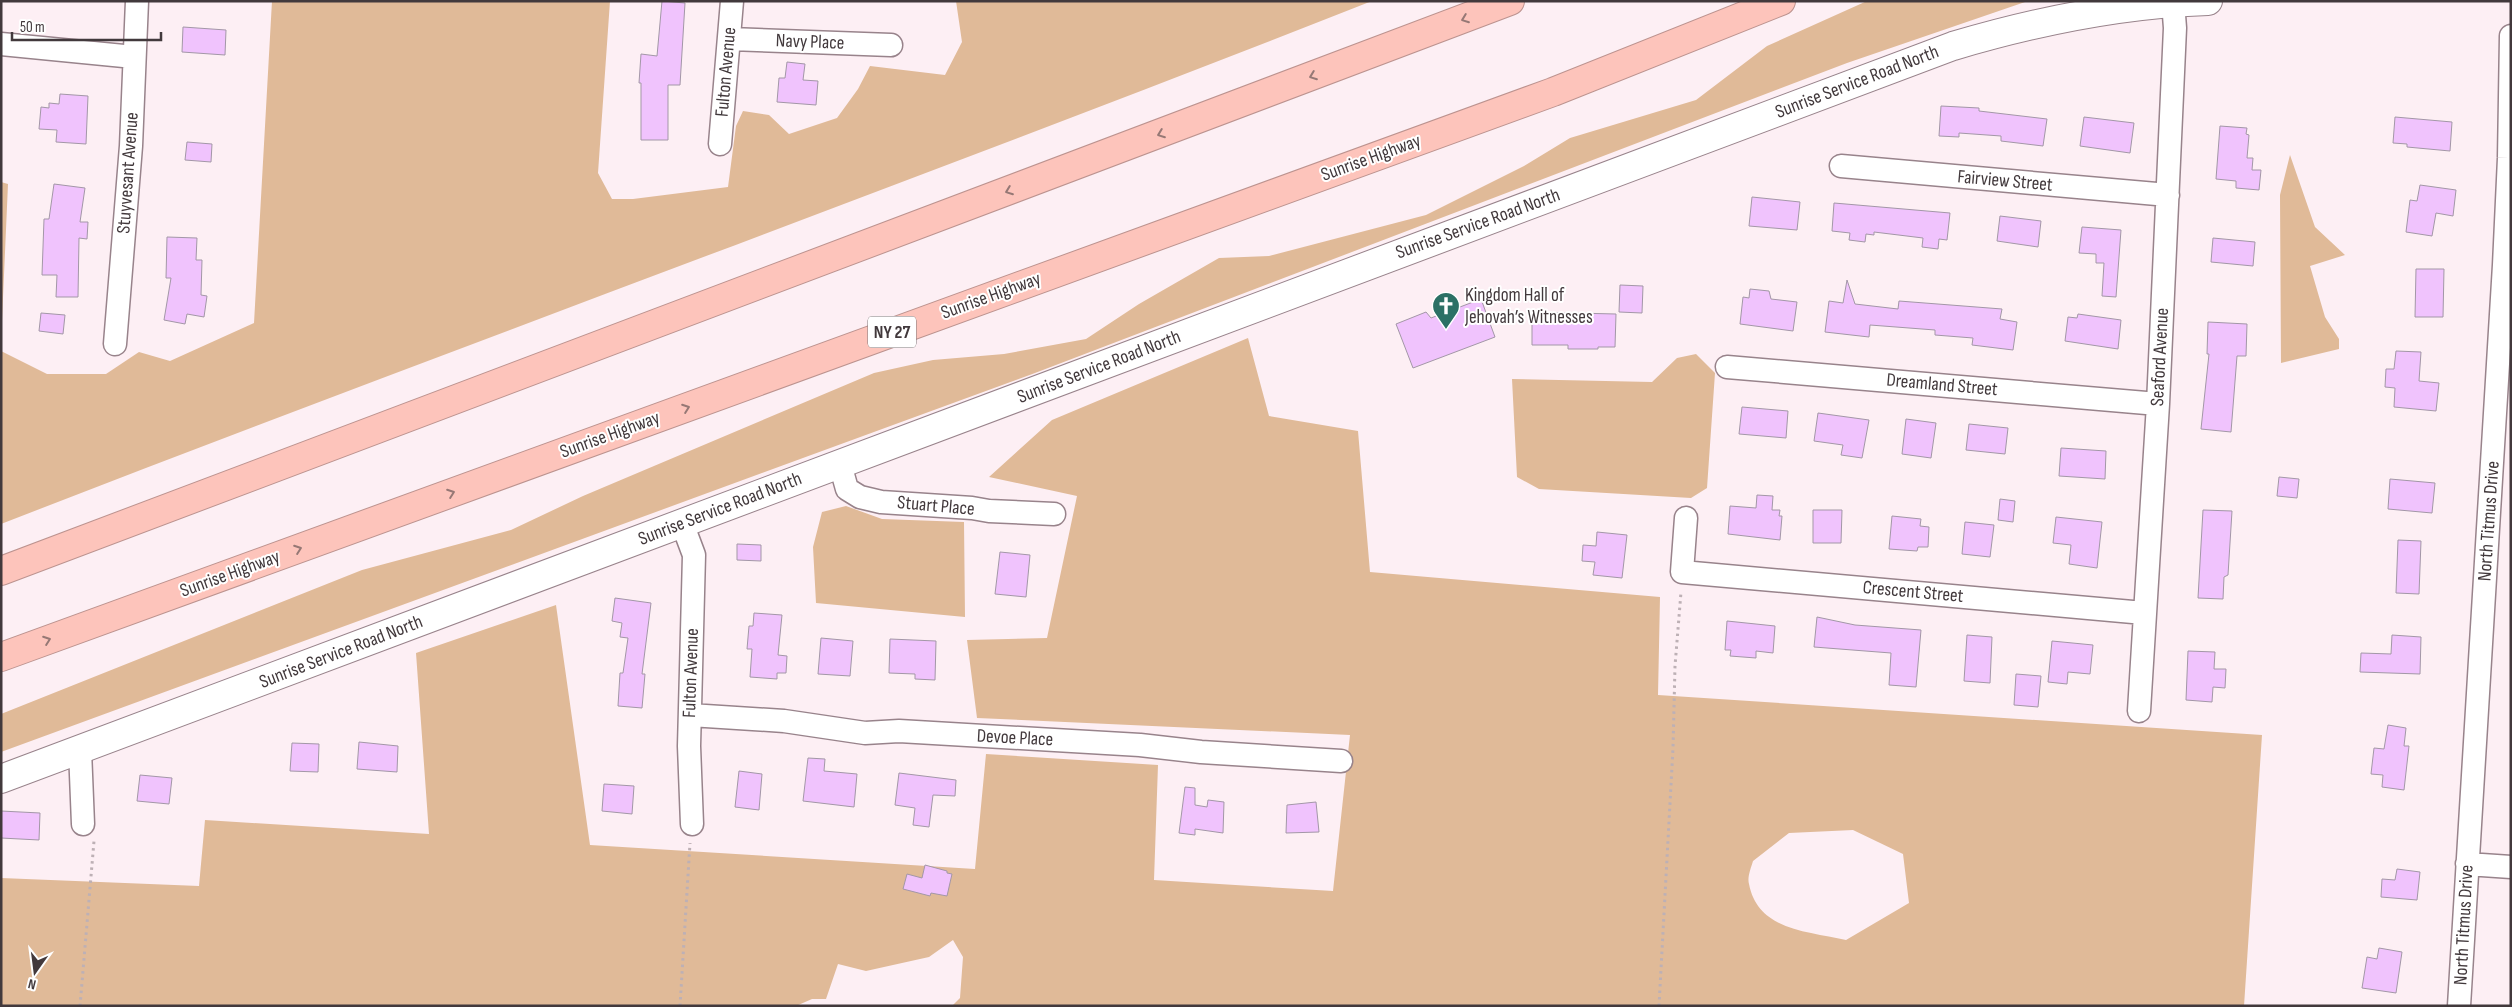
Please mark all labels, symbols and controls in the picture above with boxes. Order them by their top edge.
scale bar [12,10,161,42]
one-way arrow [1461,13,1469,23]
text: 50 m [20,18,45,37]
street label: Fulton Avenue [711,26,741,118]
street label: Navy Place [775,29,845,55]
street label: Sunrise Service Road North [1772,40,1942,124]
one-way arrow [1309,70,1317,80]
street label: Stuyvesant Avenue [112,112,144,234]
one-way arrow [1157,128,1165,138]
street label: Sunrise Highway [1318,129,1425,187]
street label: Fairview Street [1956,165,2054,197]
street label: Sunrise Service Road North [1393,184,1563,264]
one-way arrow [1005,185,1014,196]
street label: Sunrise Highway [938,267,1045,325]
place label: Kingdom Hall of Jehovah’s Witnesses [1464,284,1593,329]
church icon: Kingdom Hall of Jehovah’s Witnesses [1431,291,1461,330]
street label: Seaford Avenue [2146,307,2174,407]
road number: NY 27 [868,316,916,348]
street label: Sunrise Service Road North [1014,325,1184,409]
street label: Dreamland Street [1885,369,1999,401]
one-way arrow [681,404,690,414]
street label: Sunrise Highway [557,406,664,464]
street label: North Titmus Drive [2473,460,2505,582]
street label: Sunrise Service Road North [635,467,805,551]
one-way arrow [446,489,455,499]
street label: Stuart Place [896,491,976,521]
street label: Sunrise Highway [177,545,284,603]
one-way arrow [294,545,302,555]
street label: Crescent Street [1862,576,1965,608]
street label: Sunrise Service Road North [256,610,426,694]
street label: Fulton Avenue [678,628,704,718]
one-way arrow [42,636,51,646]
street label: Devoe Place [976,725,1054,751]
street label: North Titmus Drive [2449,864,2479,986]
north arrow [10,947,60,997]
text: N [26,975,38,993]

